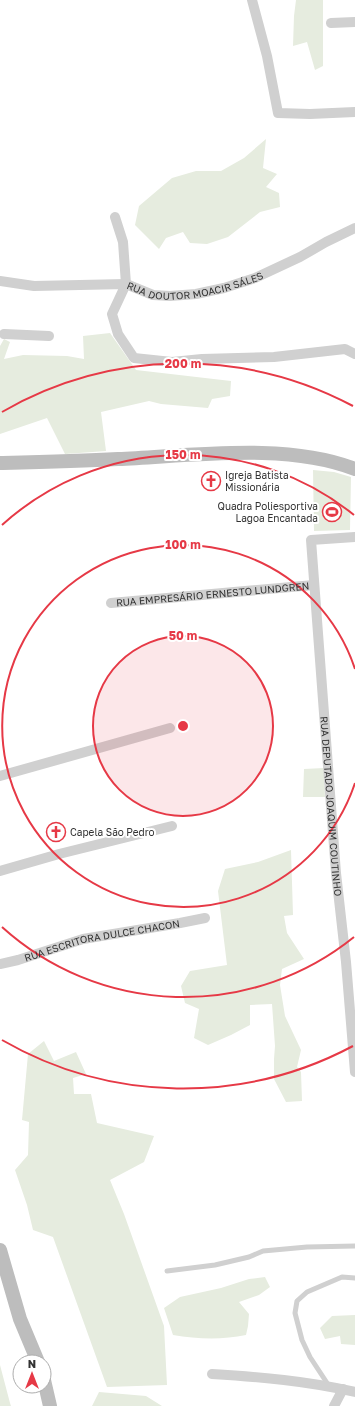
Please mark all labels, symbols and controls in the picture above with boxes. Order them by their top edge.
street label: RUA DOUTOR MOACIR SÁLES [125,269,265,302]
text: 200 m [165,356,201,371]
text: 150 m [166,447,200,462]
place label: Igreja Batista Missionária [225,469,289,493]
church icon: Igreja Batista Missionária [200,470,222,492]
place label: Quadra Poliesportiva Lagoa Encantada [217,500,318,524]
sports icon: Quadra Poliesportiva Lagoa Encantada [321,501,343,523]
text: 100 m [165,537,201,552]
street label: RUA EMPRESÁRIO ERNESTO LUNDGREN [116,579,310,609]
text: 50 m [169,628,197,643]
street label: RUA DEPUTADO JOAQUIM COUTINHO [318,716,345,897]
centre of rings [176,719,190,733]
church icon: Capela São Pedro [45,821,67,843]
place label: Capela São Pedro [70,826,155,838]
street label: RUA ESCRITORA DULCE CHACON [23,917,181,964]
north arrow [12,1354,52,1394]
text: N [28,1357,36,1370]

